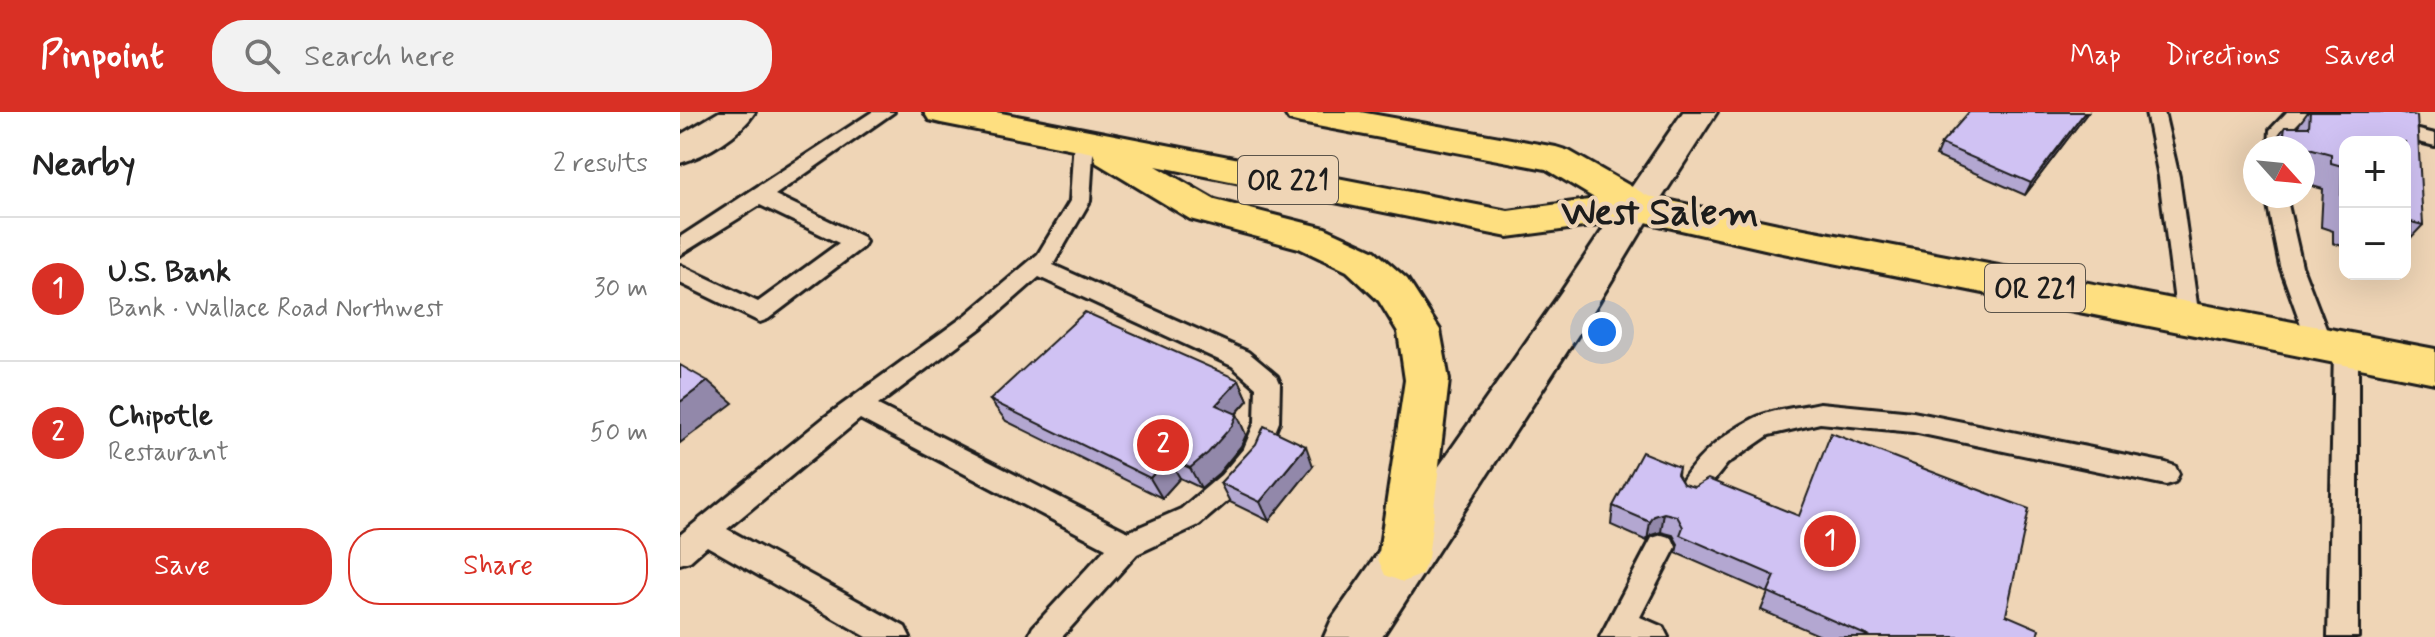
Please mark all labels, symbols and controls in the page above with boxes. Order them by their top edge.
search box [212,20,772,92]
text: Pinpoint [40,32,164,81]
icon: search [240,34,284,78]
text: Search here [304,37,455,76]
text: Map [2070,38,2121,75]
text: Directions [2165,38,2280,75]
text: Saved [2324,38,2395,75]
north arrow [2243,136,2315,208]
map controls [2339,136,2411,280]
button: + [2339,136,2411,208]
text: Nearby [32,142,136,187]
text: 2 results [553,147,648,181]
road number: OR 221 [1238,156,1338,204]
district label: West Salem [1561,189,1759,238]
button: − [2339,208,2411,280]
text: U.S. Bank [108,253,231,292]
road number: OR 221 [1985,264,2085,312]
text: 1 [52,272,64,306]
text: 30 m [594,272,648,306]
text: Bank · Wallace Road Northwest [108,292,443,326]
your location [1582,312,1622,352]
text: Chipotle [108,397,213,436]
pin: 2 [1137,415,1189,475]
text: 2 [52,416,64,450]
text: 50 m [590,416,648,450]
text: Restaurant [108,436,229,470]
pin: 1 [1804,511,1856,571]
button: Save [32,528,332,605]
button: Share [348,528,648,605]

